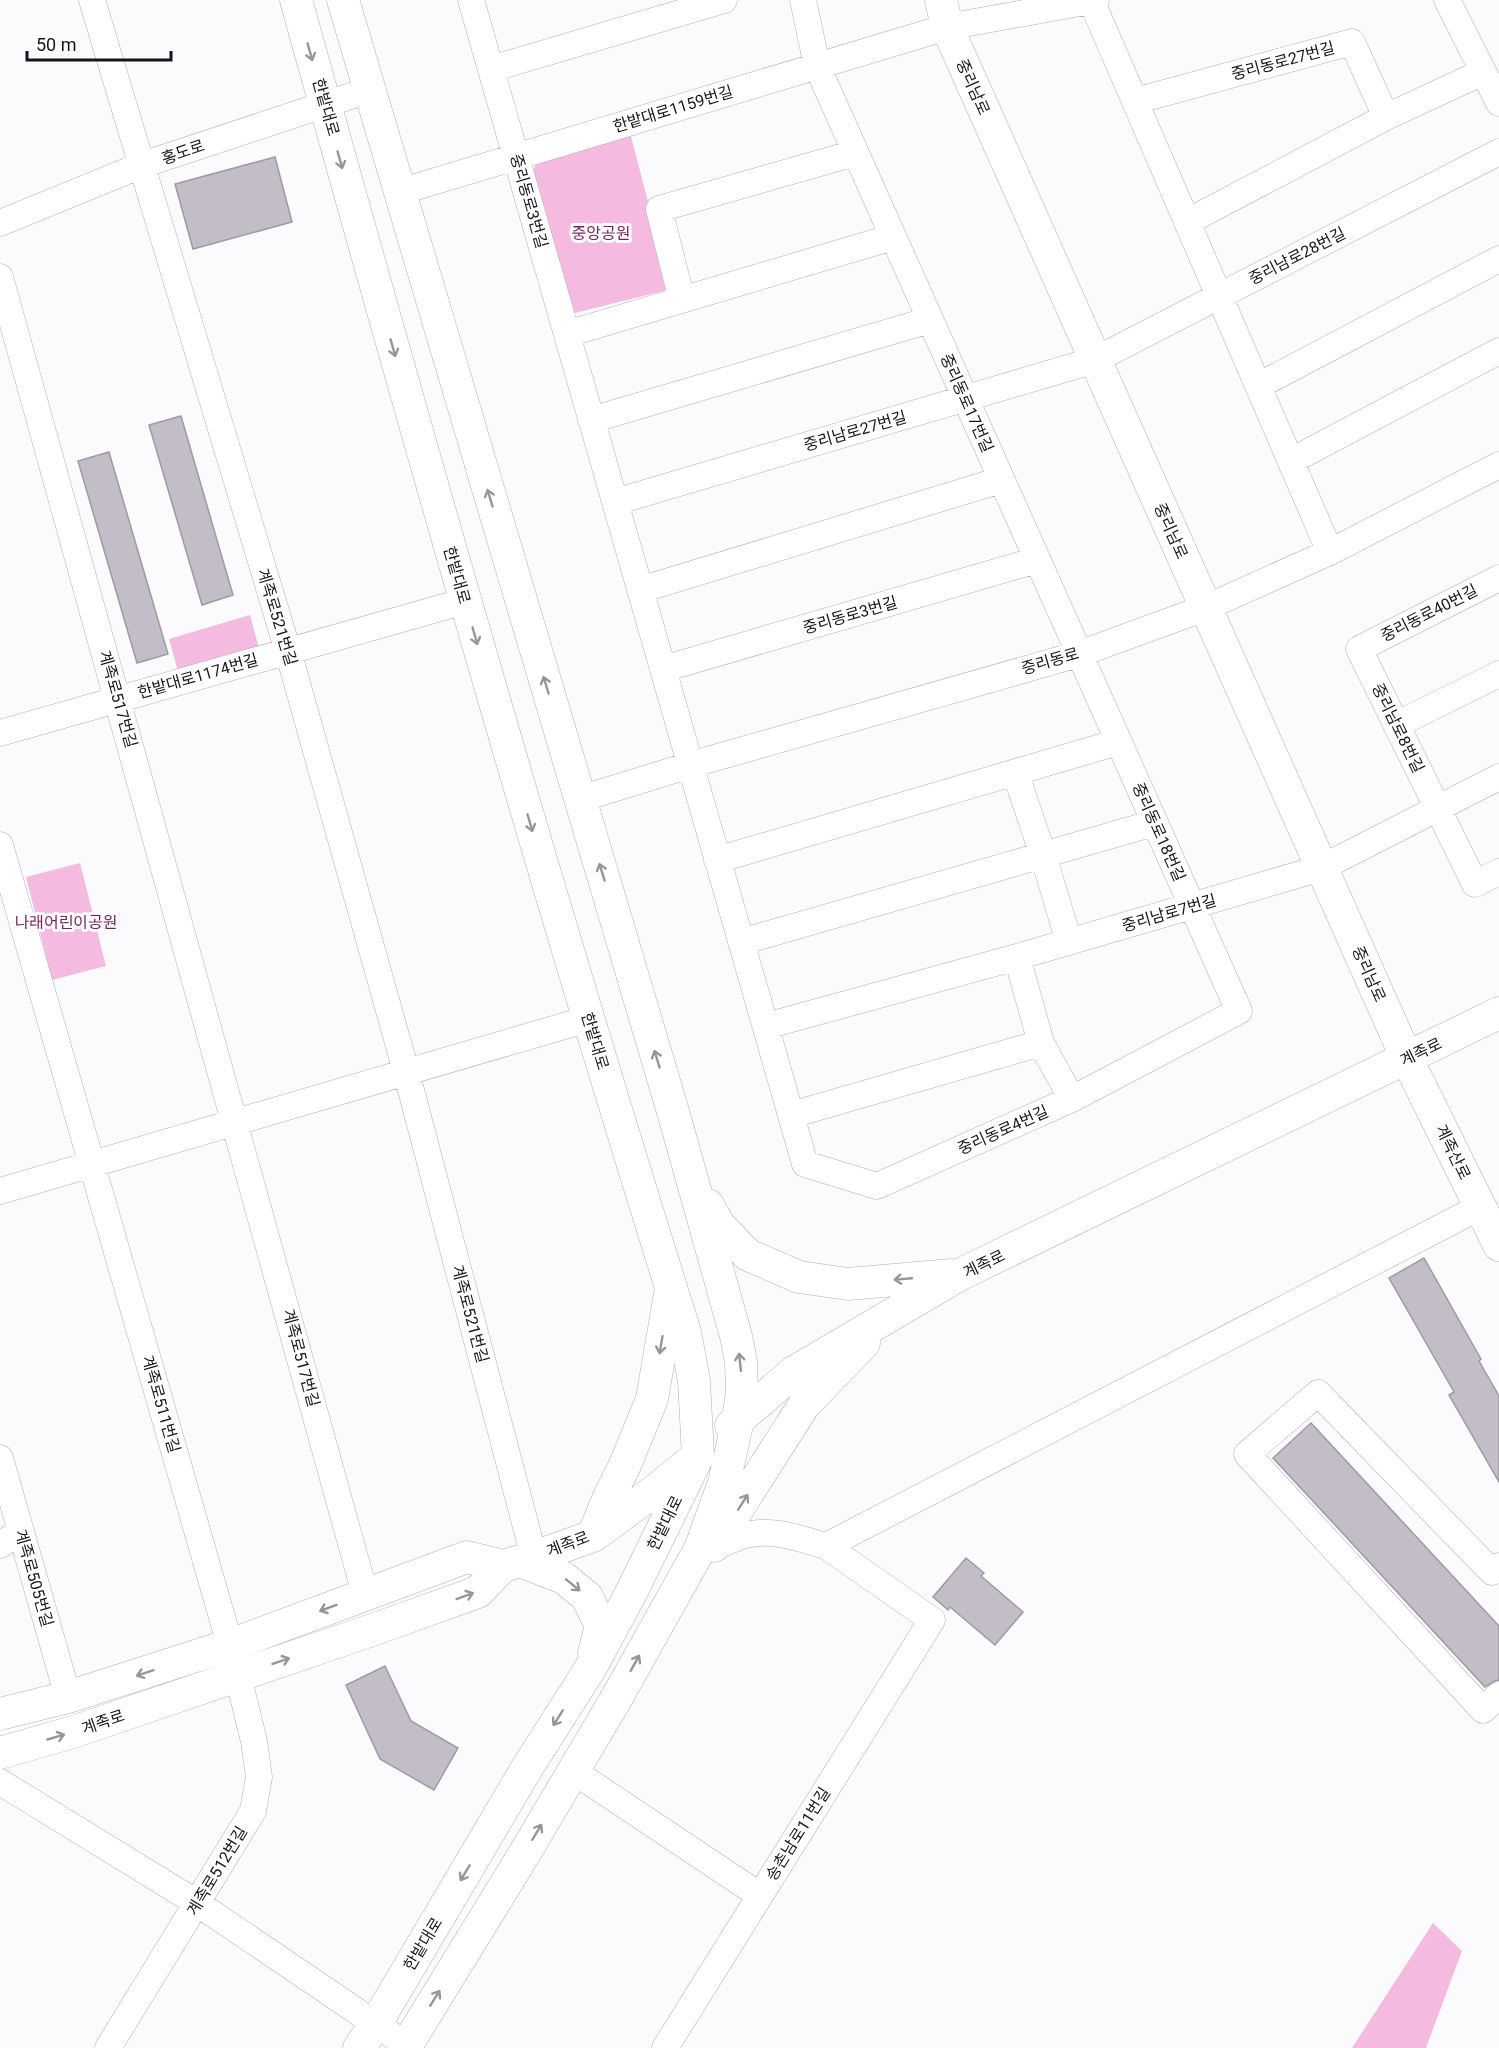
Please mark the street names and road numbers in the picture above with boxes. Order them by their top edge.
street label: 중리동로27번길 [1229,38,1337,84]
street label: 중리남로 [952,56,994,118]
street label: 한밭대로 [309,76,343,138]
street label: 한밭대로1159번길 [611,82,735,136]
street label: 홍도로 [159,136,207,168]
street label: 중리동로3번길 [506,152,552,250]
street label: 중리남로28번길 [1245,223,1349,289]
street label: 중리동로17번길 [937,351,997,455]
street label: 중리남로27번길 [801,407,909,455]
street label: 중리남로 [1150,500,1192,562]
street label: 한밭대로 [440,544,474,606]
street label: 계족로521번길 [253,566,301,668]
street label: 중리동로40번길 [1377,580,1481,646]
street label: 중리동로3번길 [801,592,899,638]
street label: 중리동로 [1019,644,1081,678]
street label: 계족로517번길 [95,648,141,750]
street label: 한밭대로1174번길 [136,650,260,702]
street label: 중리남로8번길 [1368,680,1428,776]
street label: 중리동로18번길 [1129,780,1189,884]
street label: 중리남로7번길 [1120,890,1218,936]
street label: 중리남로 [1348,943,1390,1005]
street label: 한밭대로 [577,1010,613,1072]
street label: 계족로 [1397,1034,1445,1070]
street label: 중리동로4번길 [955,1102,1051,1158]
street label: 계족산로 [1432,1121,1475,1183]
street label: 계족로 [960,1246,1008,1282]
street label: 계족로521번길 [448,1263,492,1365]
street label: 계족로517번길 [279,1307,323,1409]
street label: 계족로511번길 [138,1353,184,1455]
street label: 한밭대로 [644,1492,687,1554]
street label: 계족로505번길 [11,1527,57,1629]
street label: 계족로 [544,1527,592,1561]
street label: 계족로 [79,1706,127,1738]
street label: 송촌남로11번길 [762,1784,834,1884]
street label: 계족로512번길 [183,1823,251,1919]
street label: 한밭대로 [400,1914,446,1974]

